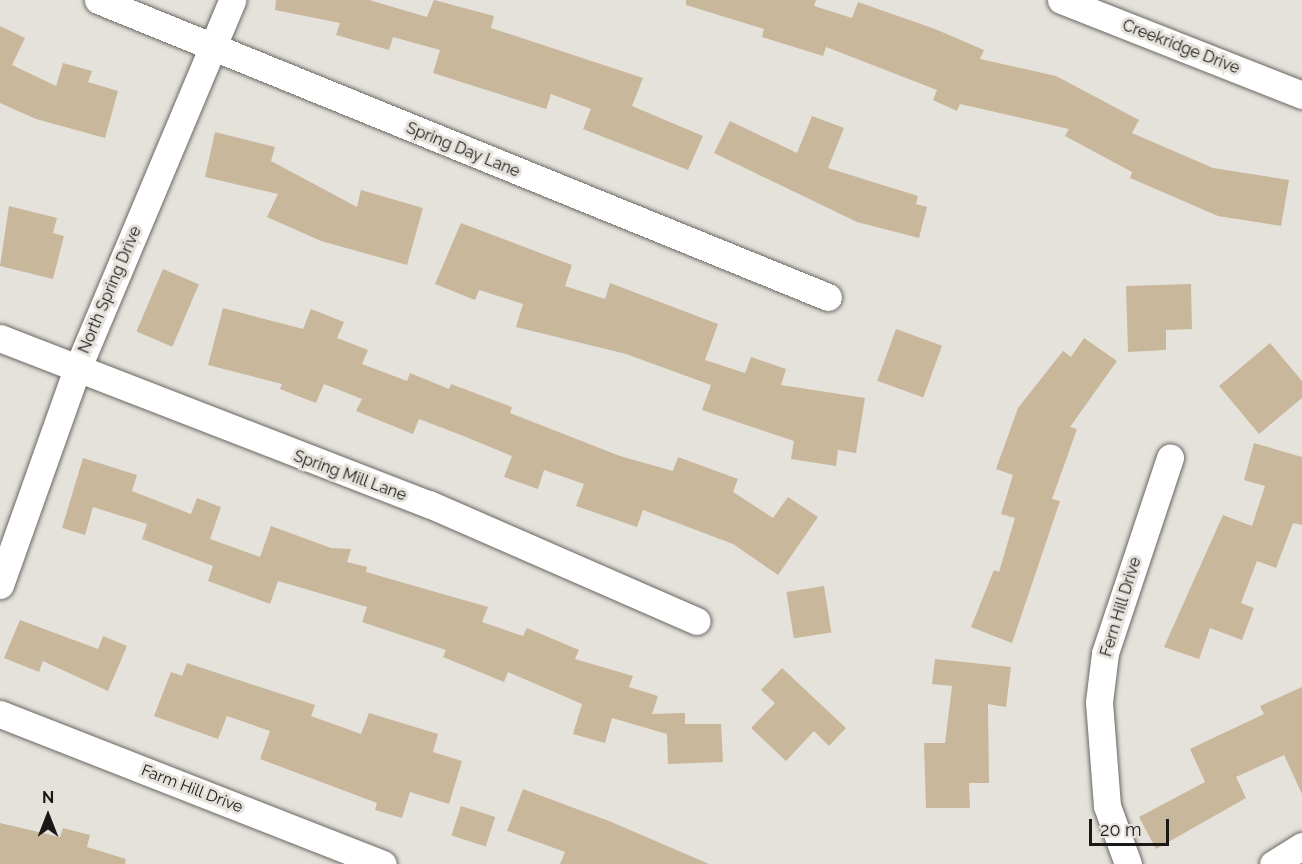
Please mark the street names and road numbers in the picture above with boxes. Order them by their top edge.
street label: Creekridge Drive [1120,16,1242,78]
street label: Spring Day Lane [403,118,523,182]
street label: North Spring Drive [75,224,145,356]
street label: Spring Mill Lane [291,447,409,505]
street label: Fern Hill Drive [1097,555,1145,659]
street label: Farm Hill Drive [138,761,246,817]

